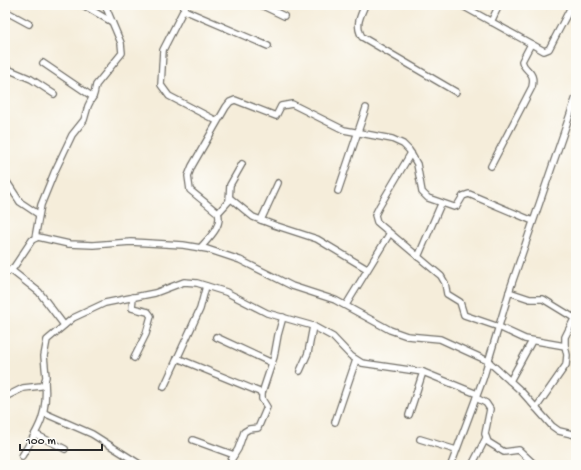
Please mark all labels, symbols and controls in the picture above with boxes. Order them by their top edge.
scale bar [20,426,102,452]
text: 100 m [25,435,56,449]

